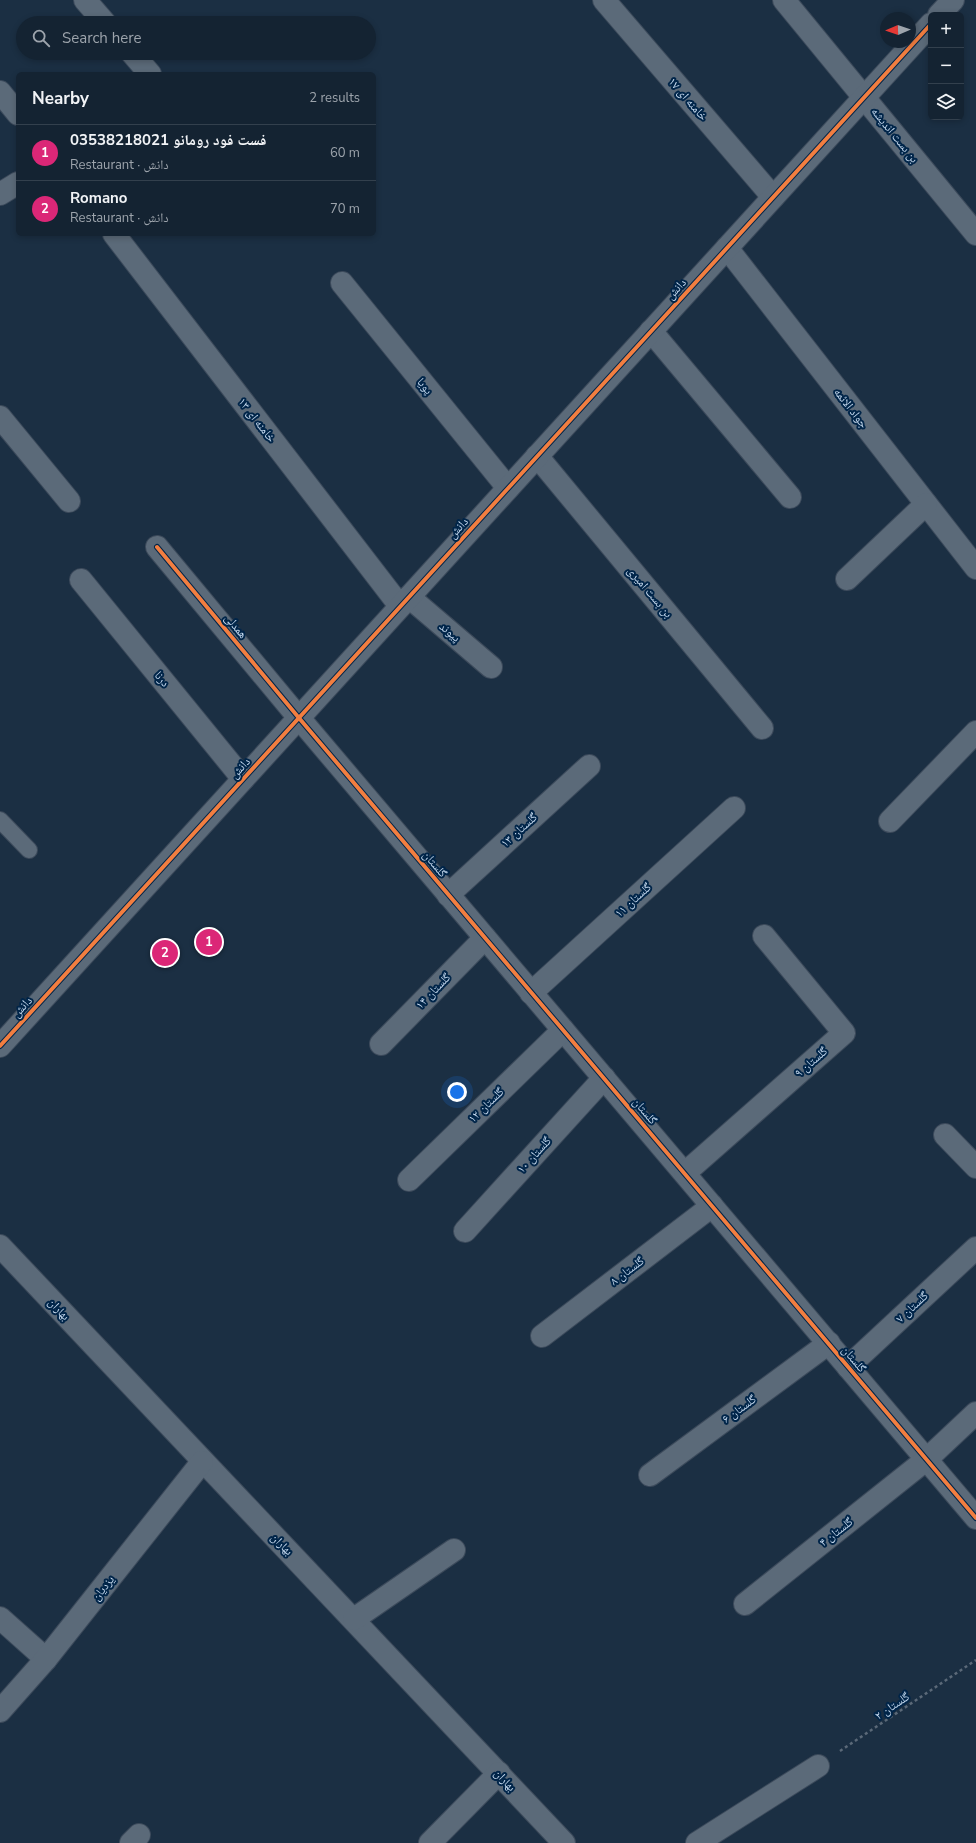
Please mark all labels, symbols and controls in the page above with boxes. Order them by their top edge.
north arrow [880,12,916,48]
map controls [928,12,964,120]
button: + [928,12,964,48]
search box [16,16,376,60]
icon: search [30,27,52,49]
text: Search here [62,28,142,48]
button: − [928,48,964,84]
street label: خامنه ای ۱۷ [665,74,711,124]
button: layers [928,84,964,120]
text: Nearby [32,87,89,110]
text: 2 results [309,89,360,107]
street label: بن بست اندیشه [868,104,922,166]
text: فست فود رومانو 03538218021 [70,130,267,150]
text: 1 [41,144,49,162]
text: 60 m [330,144,360,162]
text: Restaurant · دانش [70,156,169,174]
text: Romano [70,188,128,208]
text: 2 [41,200,49,218]
text: 70 m [330,200,360,218]
text: Restaurant · دانش [70,209,169,227]
street label: دانش [662,275,690,303]
street label: پویا [413,374,437,398]
street label: جواد الائمه [830,385,872,432]
street label: خامنه ای ۱۳ [235,394,280,446]
street label: دانش [444,514,472,542]
street label: بن بست امیری [624,563,676,621]
street label: همدلی [221,610,251,642]
street label: پیوند [436,618,464,646]
street label: درنا [151,668,173,690]
street label: دانش [226,754,254,782]
street label: گلستان ۱۳ [497,809,541,851]
street label: گلستان [419,847,451,881]
street label: گلستان ۱۱ [611,879,655,921]
pin: 1 [196,927,222,957]
pin: 2 [152,938,178,968]
street label: گلستان ۱۴ [412,970,454,1012]
street label: دانش [8,993,36,1021]
street label: گلستان ۹ [791,1043,831,1081]
your location [447,1082,467,1102]
street label: گلستان ۱۲ [465,1084,507,1126]
street label: گلستان [629,1094,661,1128]
street label: گلستان ۱۰ [513,1133,555,1177]
street label: گلستان ۸ [607,1253,647,1289]
street label: گلستان ۷ [892,1288,932,1326]
street label: بهاران [44,1294,74,1324]
street label: گلستان [838,1342,870,1376]
street label: گلستان ۶ [719,1391,759,1427]
street label: گلستان ۴ [816,1514,856,1550]
street label: بهاران [267,1529,297,1559]
street label: یزدیان [88,1572,118,1604]
street label: گلستان ۲ [871,1689,913,1723]
street label: بهاران [490,1765,520,1795]

